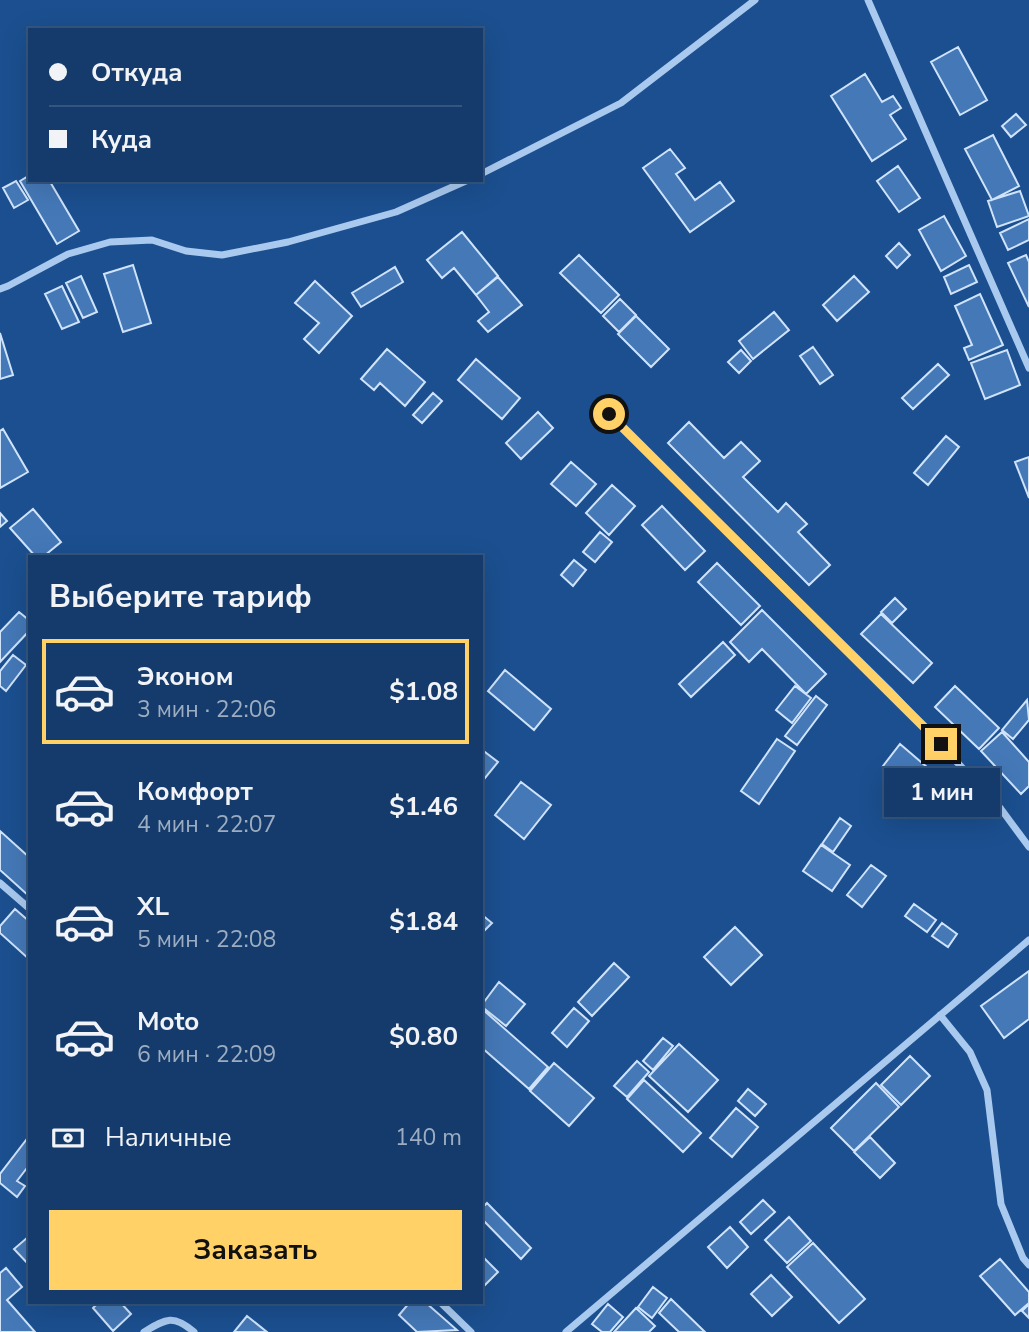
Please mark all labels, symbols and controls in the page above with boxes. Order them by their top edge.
text: Откуда [91,55,183,90]
text: Куда [91,122,152,157]
route start [593,398,625,430]
text: Выберите тариф [49,575,312,618]
text: Эконом [137,659,234,694]
icon: car [53,660,116,723]
text: $1.08 [389,674,458,709]
text: 3 мин · 22:06 [137,694,276,725]
route end [925,728,957,760]
callout: 1 мин [883,768,999,818]
text: Комфорт [137,774,253,809]
icon: car [53,775,116,838]
text: 1 мин [910,777,974,808]
text: $1.46 [389,789,458,824]
text: 4 мин · 22:07 [137,809,276,840]
text: XL [137,889,169,924]
icon: car [53,890,116,953]
text: $1.84 [389,904,458,939]
text: 5 мин · 22:08 [137,924,276,955]
text: Moto [137,1004,199,1039]
icon: car [53,1005,116,1068]
text: $0.80 [389,1019,458,1054]
text: 6 мин · 22:09 [137,1039,276,1070]
icon: cash [49,1119,87,1157]
text: Наличные [105,1120,232,1155]
text: 140 m [395,1122,462,1153]
button: Заказать [49,1210,462,1290]

